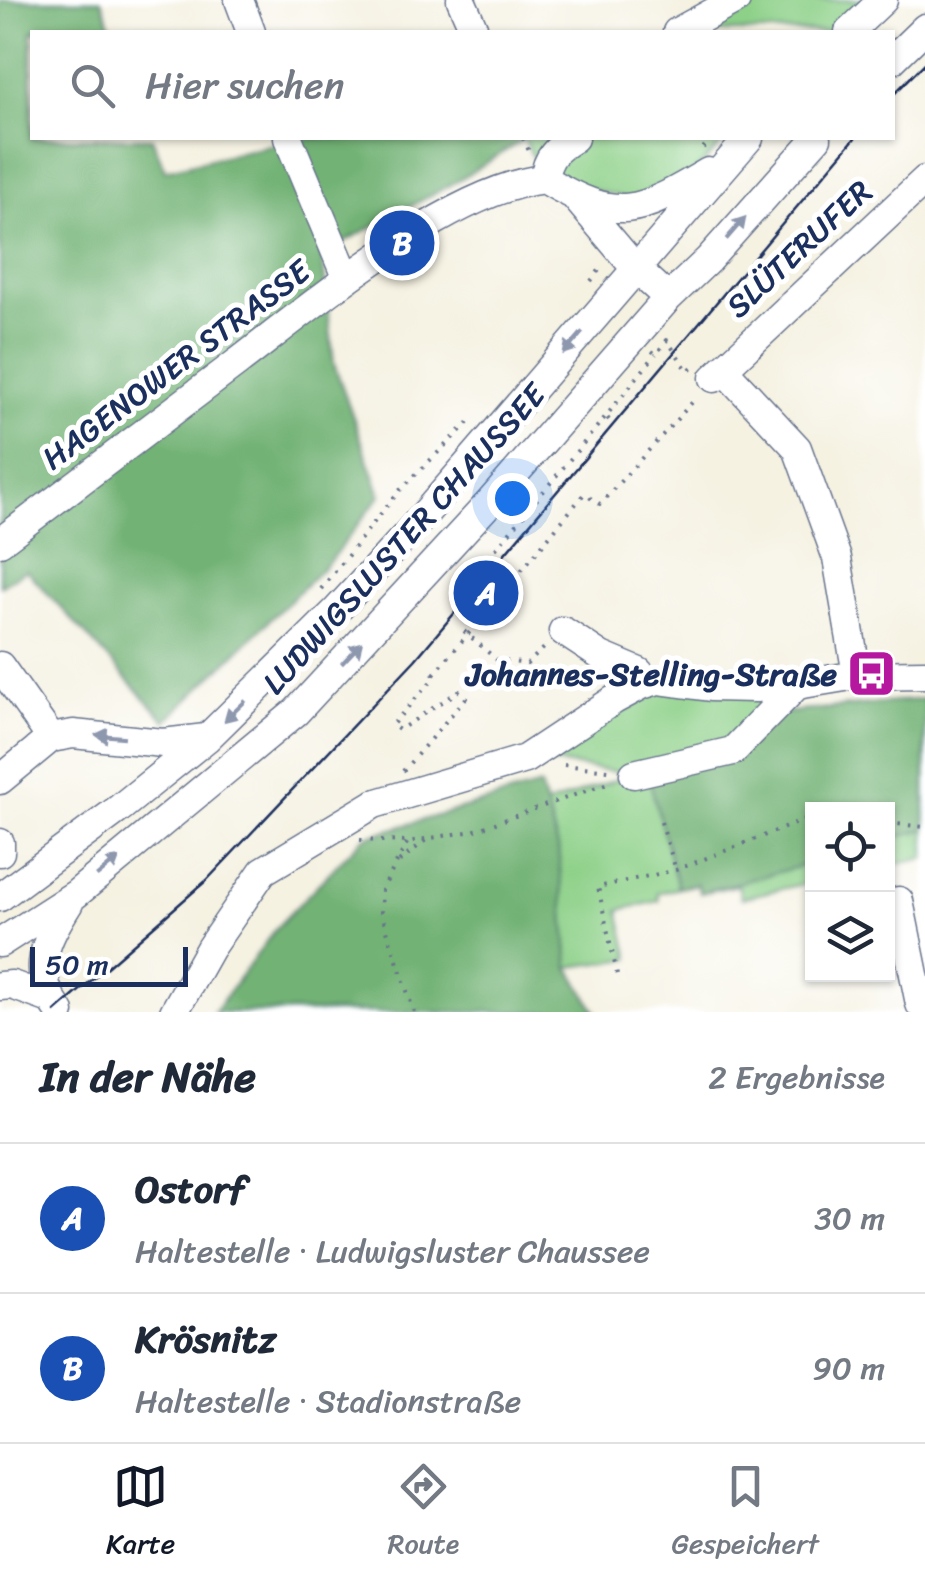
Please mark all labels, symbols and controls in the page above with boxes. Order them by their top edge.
search box [30,30,895,140]
text: Hier suchen [145,52,344,119]
icon: search [65,58,120,113]
street label: SLÜTERUFER [712,165,886,333]
pin: B [370,206,434,280]
one-way arrow [725,216,747,241]
street label: HAGENOWER STRASSE [29,243,325,485]
one-way arrow [563,330,585,355]
street label: LUDWIGSLUSTER CHAUSSEE [254,376,554,702]
your location [487,473,538,524]
pin: A [454,556,518,630]
one-way arrow [340,642,363,666]
place label: Johannes-Stelling-Straße [464,646,838,703]
bus stop icon: Johannes-Stelling-Straße [846,648,898,700]
one-way arrow [224,699,248,722]
one-way arrow [94,728,126,744]
map controls [805,802,895,982]
button: locate [805,802,895,892]
one-way arrow [95,857,120,878]
button: layers [805,892,895,982]
text: 50 m [45,940,109,989]
scale bar [30,942,188,986]
text: In der Nähe [40,1040,256,1114]
text: 2 Ergebnisse [708,1049,885,1106]
text: Ostorf [135,1156,245,1223]
text: A [62,1190,83,1247]
text: 30 m [814,1190,885,1247]
text: Haltestelle · Ludwigsluster Chaussee [135,1223,650,1280]
text: Krösnitz [135,1306,276,1373]
text: B [62,1340,83,1397]
text: 90 m [812,1340,885,1397]
text: Haltestelle · Stadionstraße [135,1373,521,1430]
tab: Karte [106,1459,175,1568]
tab: Route [387,1459,459,1568]
tab: Gespeichert [671,1459,819,1568]

